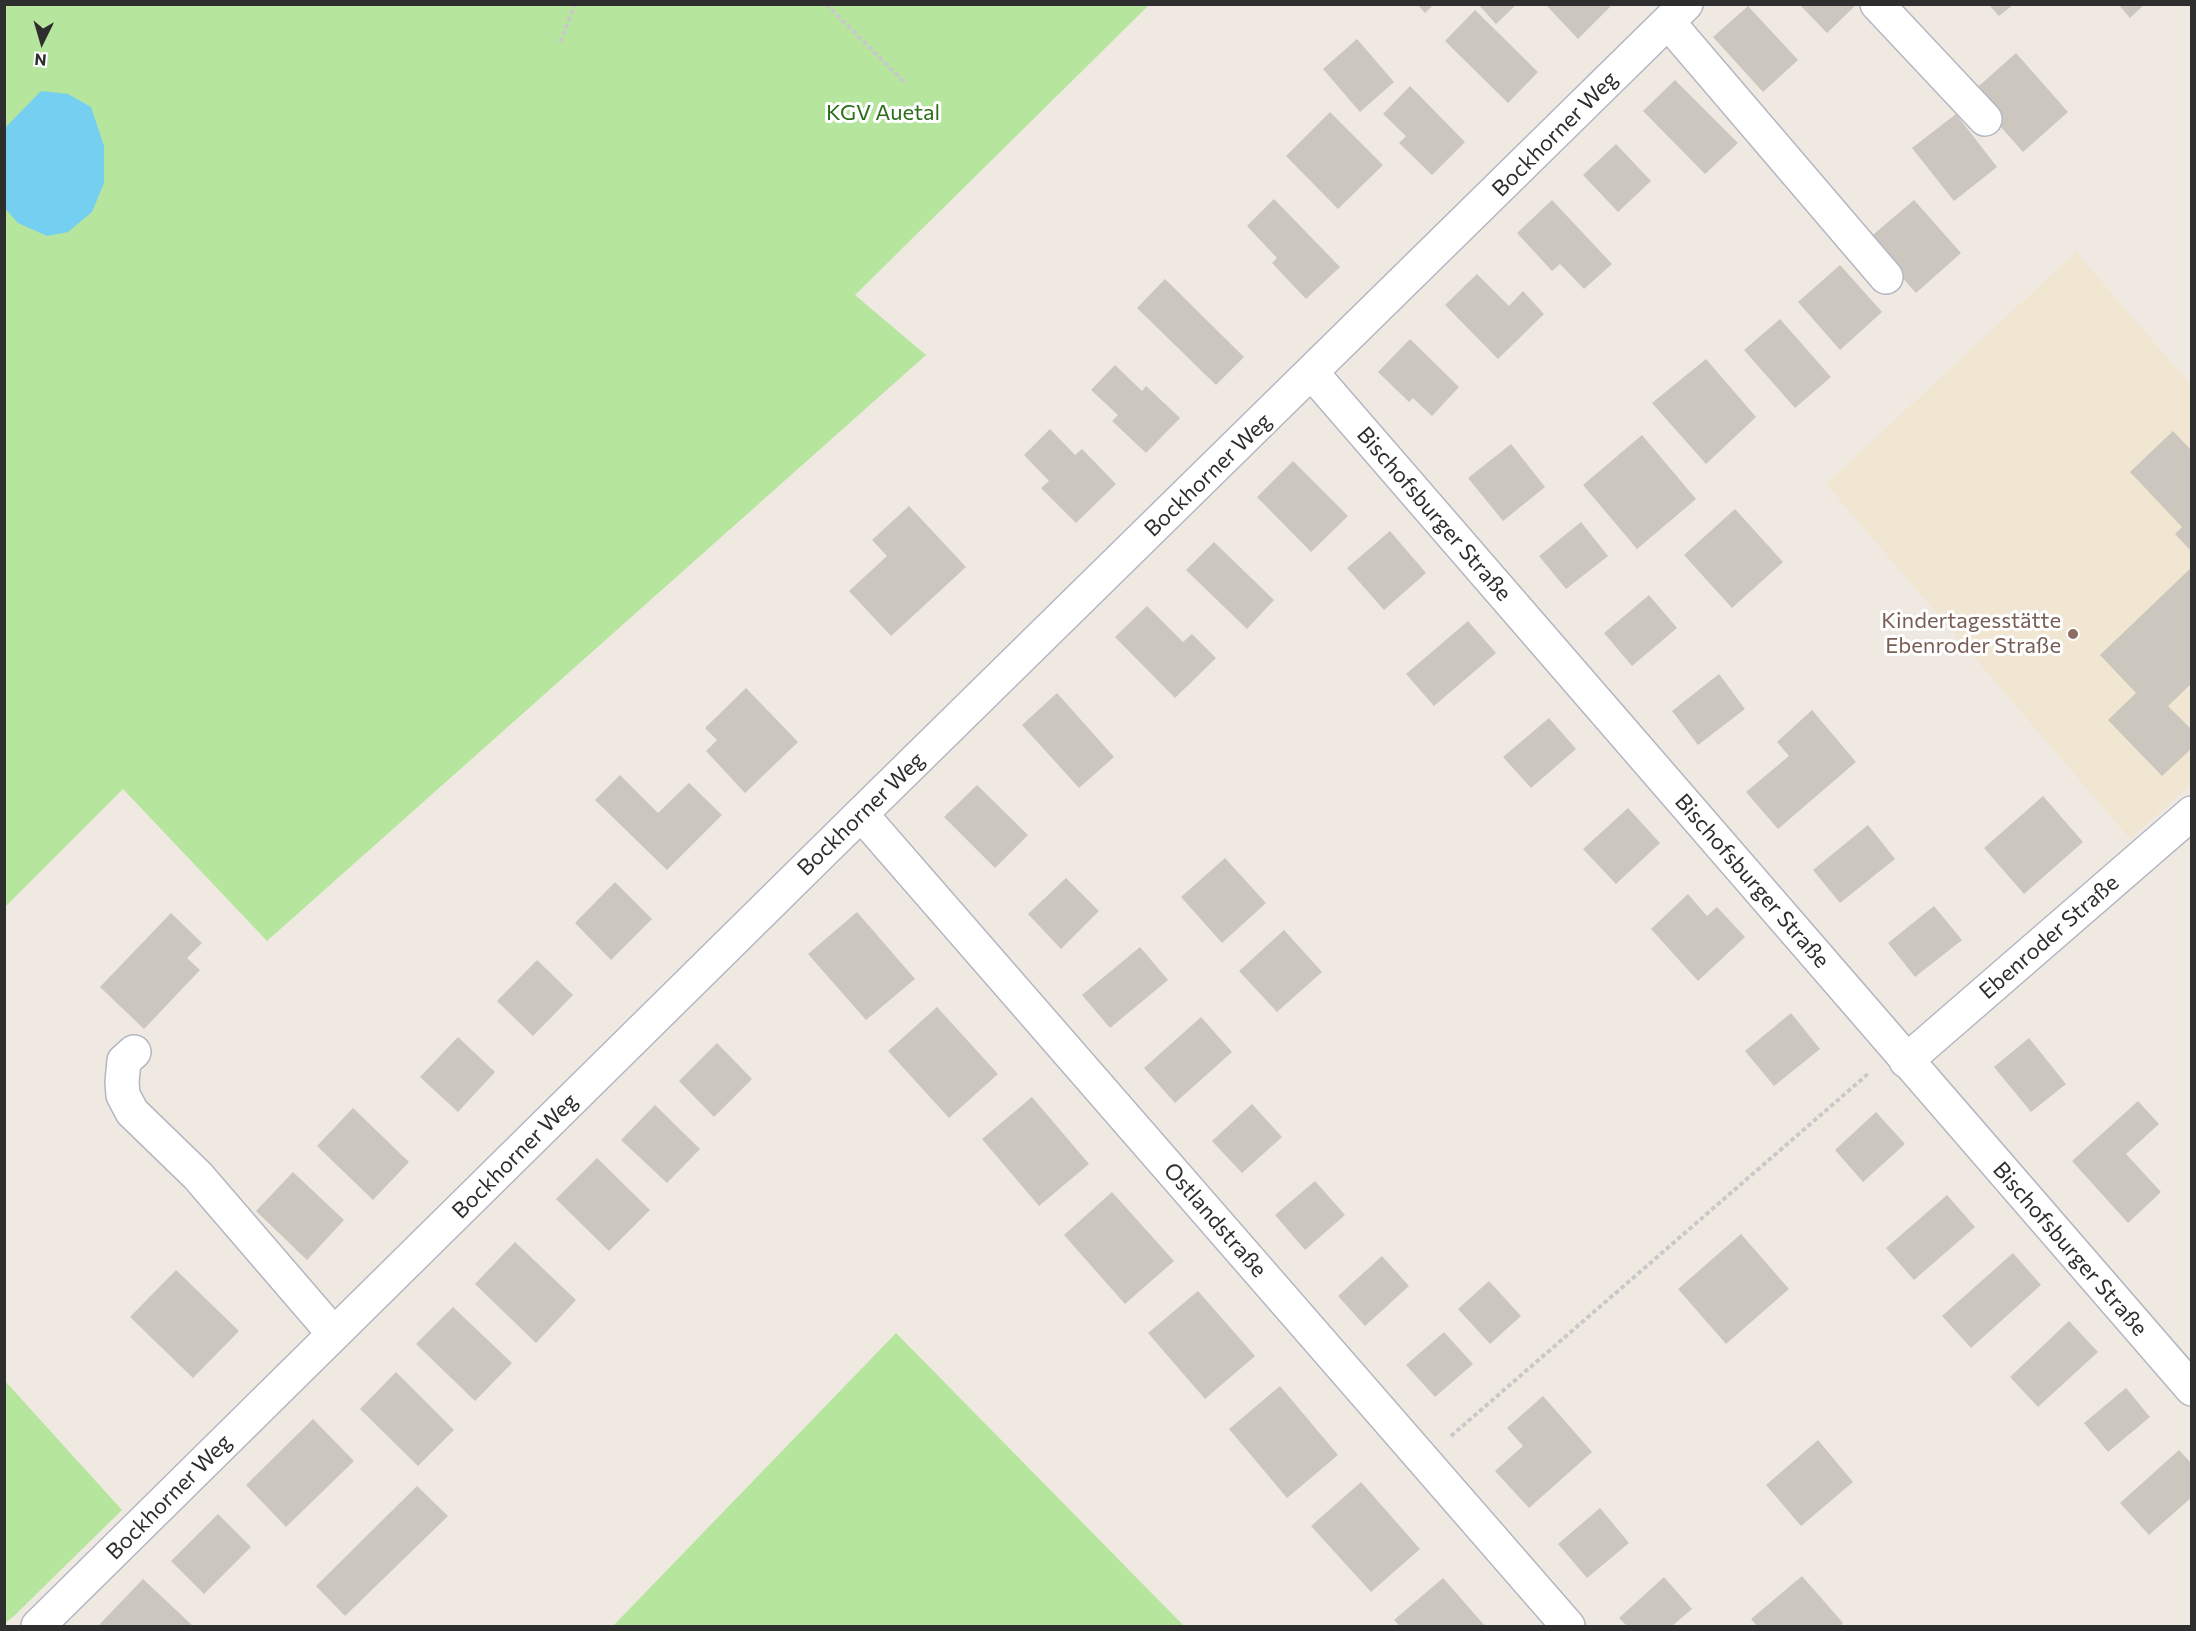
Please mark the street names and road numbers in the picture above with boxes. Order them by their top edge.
street label: Bockhorner Weg [1487,66,1623,202]
street label: Bockhorner Weg [1139,408,1277,542]
street label: Bischofsburger Straße [1351,422,1517,606]
street label: Bockhorner Weg [792,747,930,881]
street label: Bischofsburger Straße [1669,789,1835,973]
street label: Ebenroder Straße [1974,869,2124,1005]
street label: Bockhorner Weg [447,1088,583,1224]
street label: Ostlandstraße [1158,1157,1272,1283]
street label: Bischofsburger Straße [1987,1157,2153,1341]
street label: Bockhorner Weg [101,1429,237,1565]

